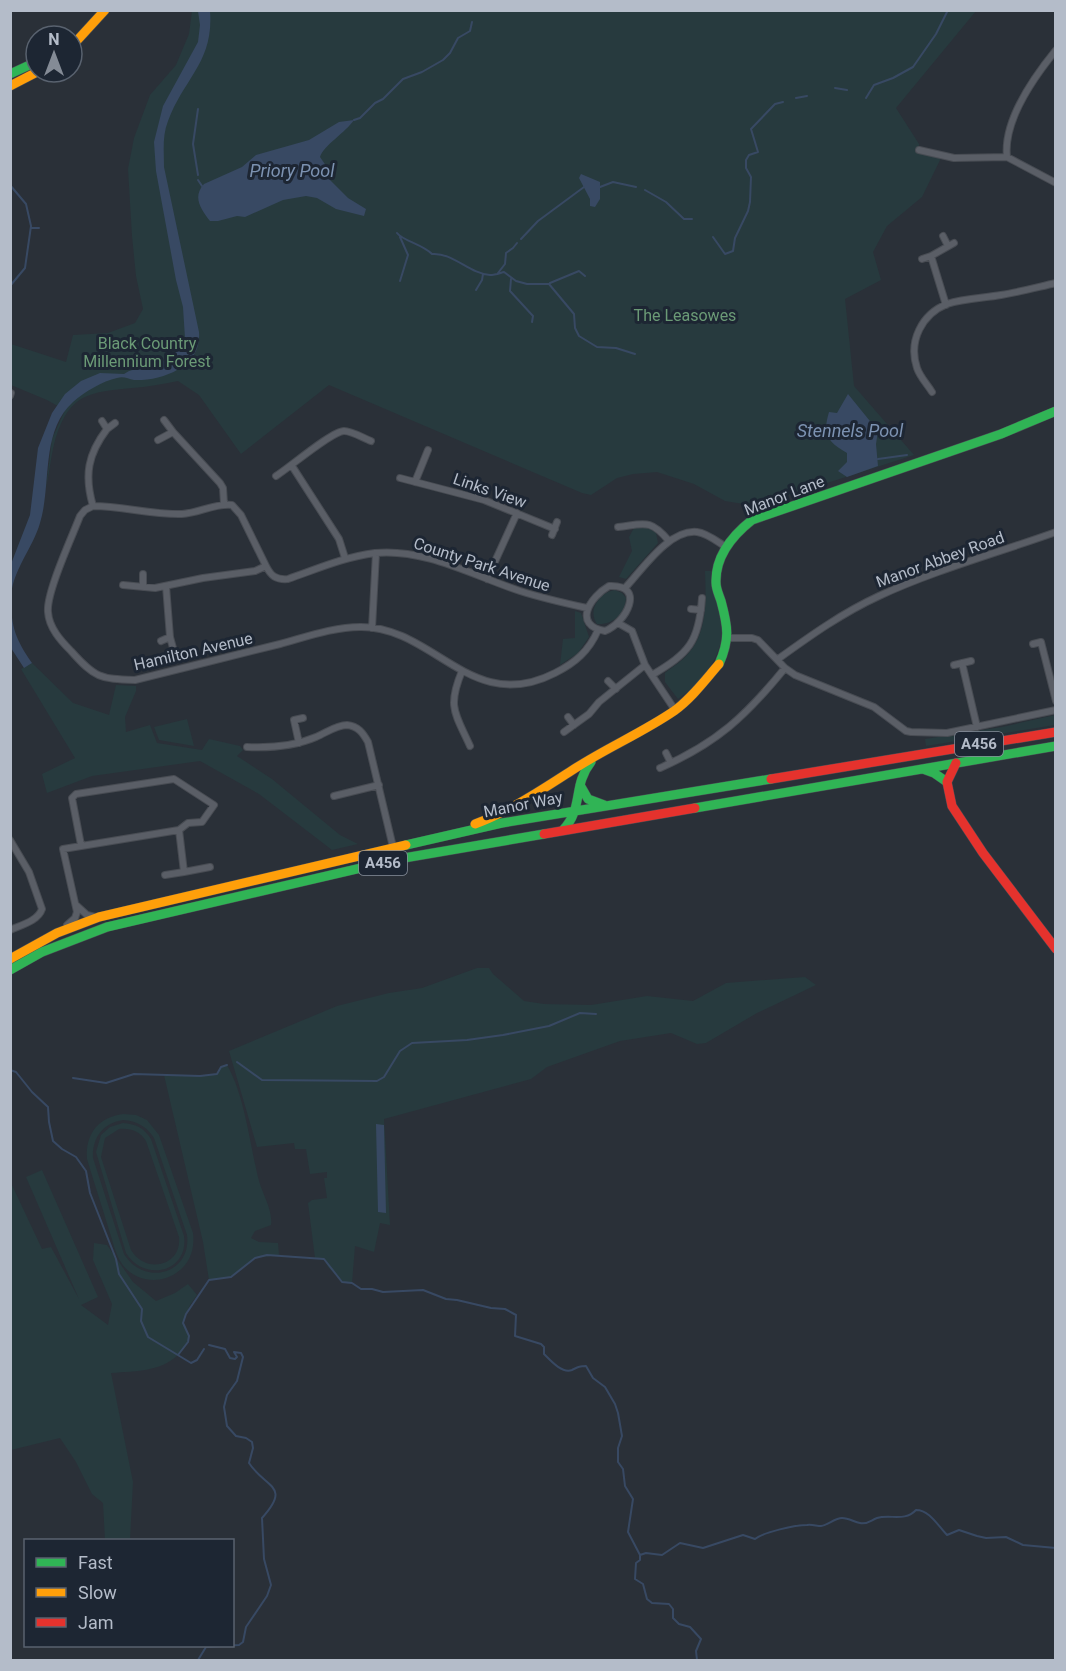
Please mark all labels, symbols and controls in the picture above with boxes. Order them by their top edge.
north arrow [24,24,84,84]
text: N [48,30,60,49]
water label: Priory Pool [250,160,335,181]
park label: The Leasowes [634,306,736,325]
park label: Black Country Millennium Forest [83,334,211,371]
water label: Stennels Pool [797,420,904,441]
street label: Links View [451,469,529,512]
street label: Manor Lane [741,471,827,520]
street label: Manor Abbey Road [873,527,1007,591]
street label: County Park Avenue [411,533,553,596]
street label: Hamilton Avenue [132,629,254,674]
road number: A456 [955,732,1003,756]
street label: Manor Way [482,787,565,821]
road number: A456 [359,851,407,875]
legend [24,1539,234,1647]
text: Fast [78,1552,113,1573]
text: Slow [78,1582,117,1603]
text: Jam [78,1612,114,1633]

